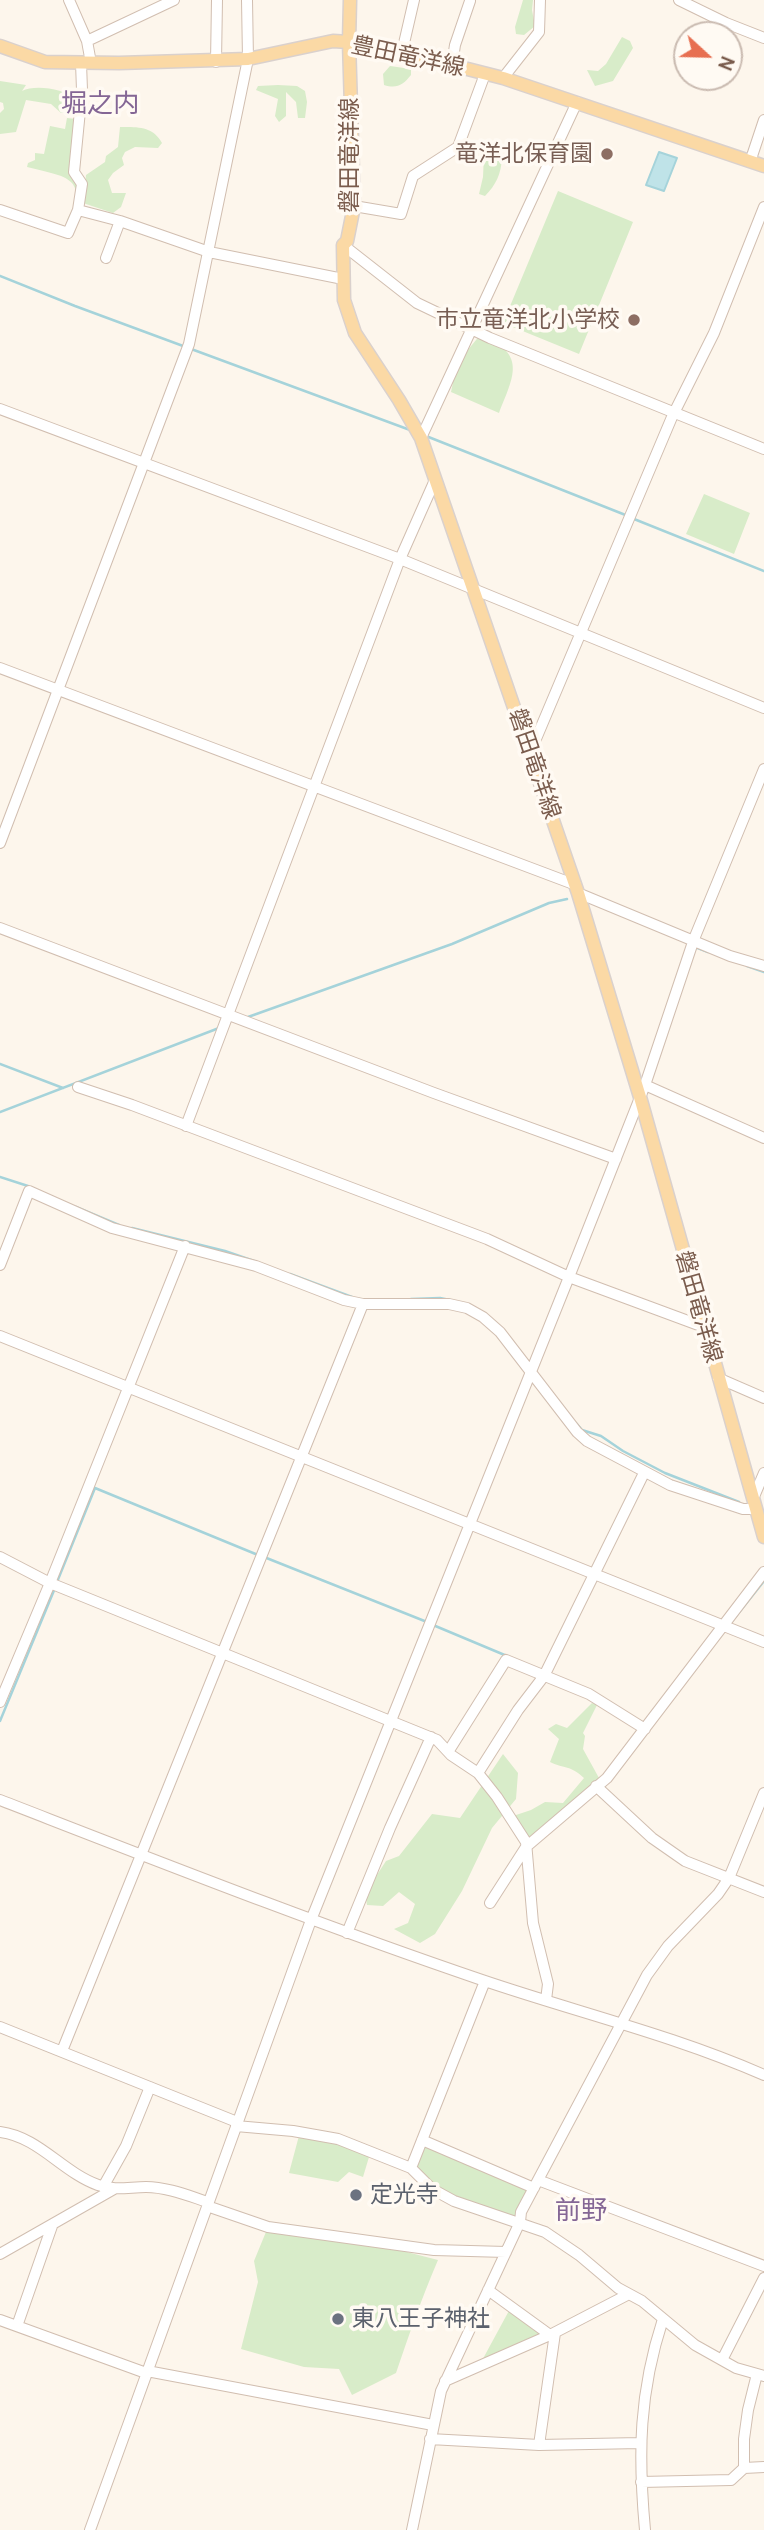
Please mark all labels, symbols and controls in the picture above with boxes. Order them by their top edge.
north arrow [673,21,743,91]
street label: 豊田竜洋線 [349,32,467,82]
text: N [713,53,739,74]
district label: 堀之内 [61,88,139,120]
street label: 磐田竜洋線 [336,98,364,212]
place label: 竜洋北保育園 [455,140,593,168]
marker: 竜洋北保育園 [599,146,615,162]
place label: 市立竜洋北小学校 [436,306,620,334]
marker: 市立竜洋北小学校 [626,312,642,328]
street label: 磐田竜洋線 [502,705,566,823]
street label: 磐田竜洋線 [669,1248,727,1366]
place label: 定光寺 [370,2181,439,2209]
marker: 定光寺 [348,2187,364,2203]
district label: 前野 [555,2195,607,2227]
place label: 東八王子神社 [352,2305,490,2333]
marker: 東八王子神社 [330,2311,346,2327]

